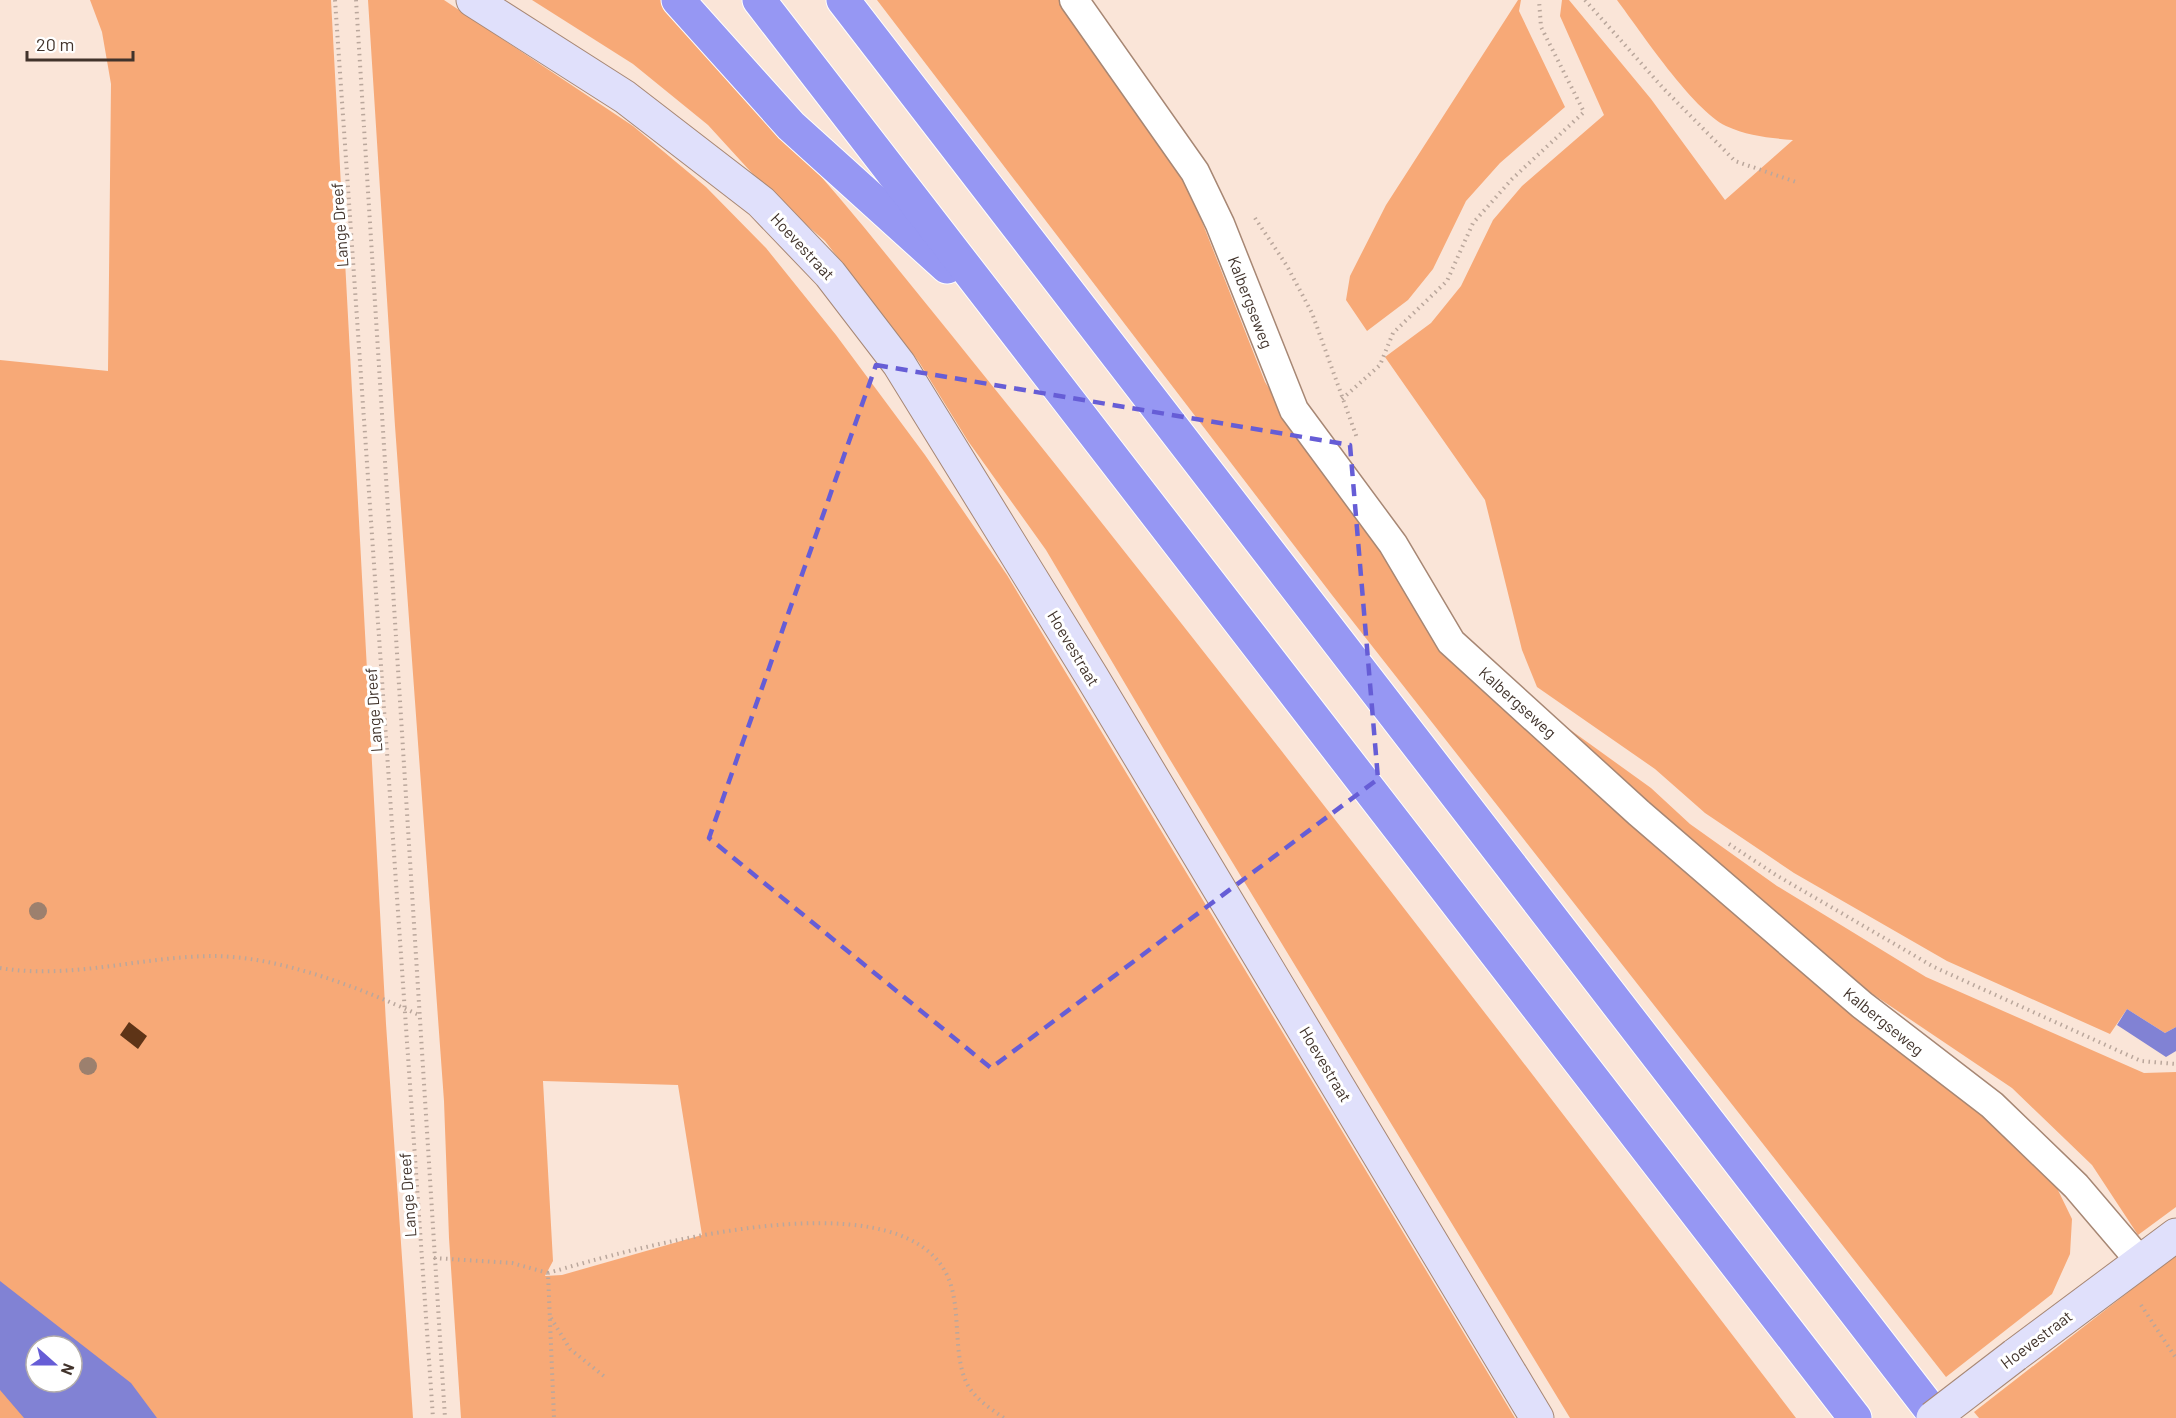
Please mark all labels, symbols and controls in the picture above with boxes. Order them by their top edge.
scale bar [27,24,134,62]
text: 20 m [36,33,74,55]
street label: Lange Dreef [327,182,351,268]
street label: Hoevestraat [767,209,839,283]
street label: Kalbergseweg [1225,253,1277,351]
street label: Hoevestraat [1044,607,1104,689]
street label: Kalbergseweg [1476,662,1560,742]
street label: Lange Dreef [361,667,385,753]
street label: Kalbergseweg [1840,983,1928,1059]
street label: Hoevestraat [1296,1023,1356,1105]
street label: Lange Dreef [395,1152,419,1238]
street label: Hoevestraat [1996,1306,2076,1372]
north arrow [24,1334,84,1394]
text: N [58,1361,79,1378]

